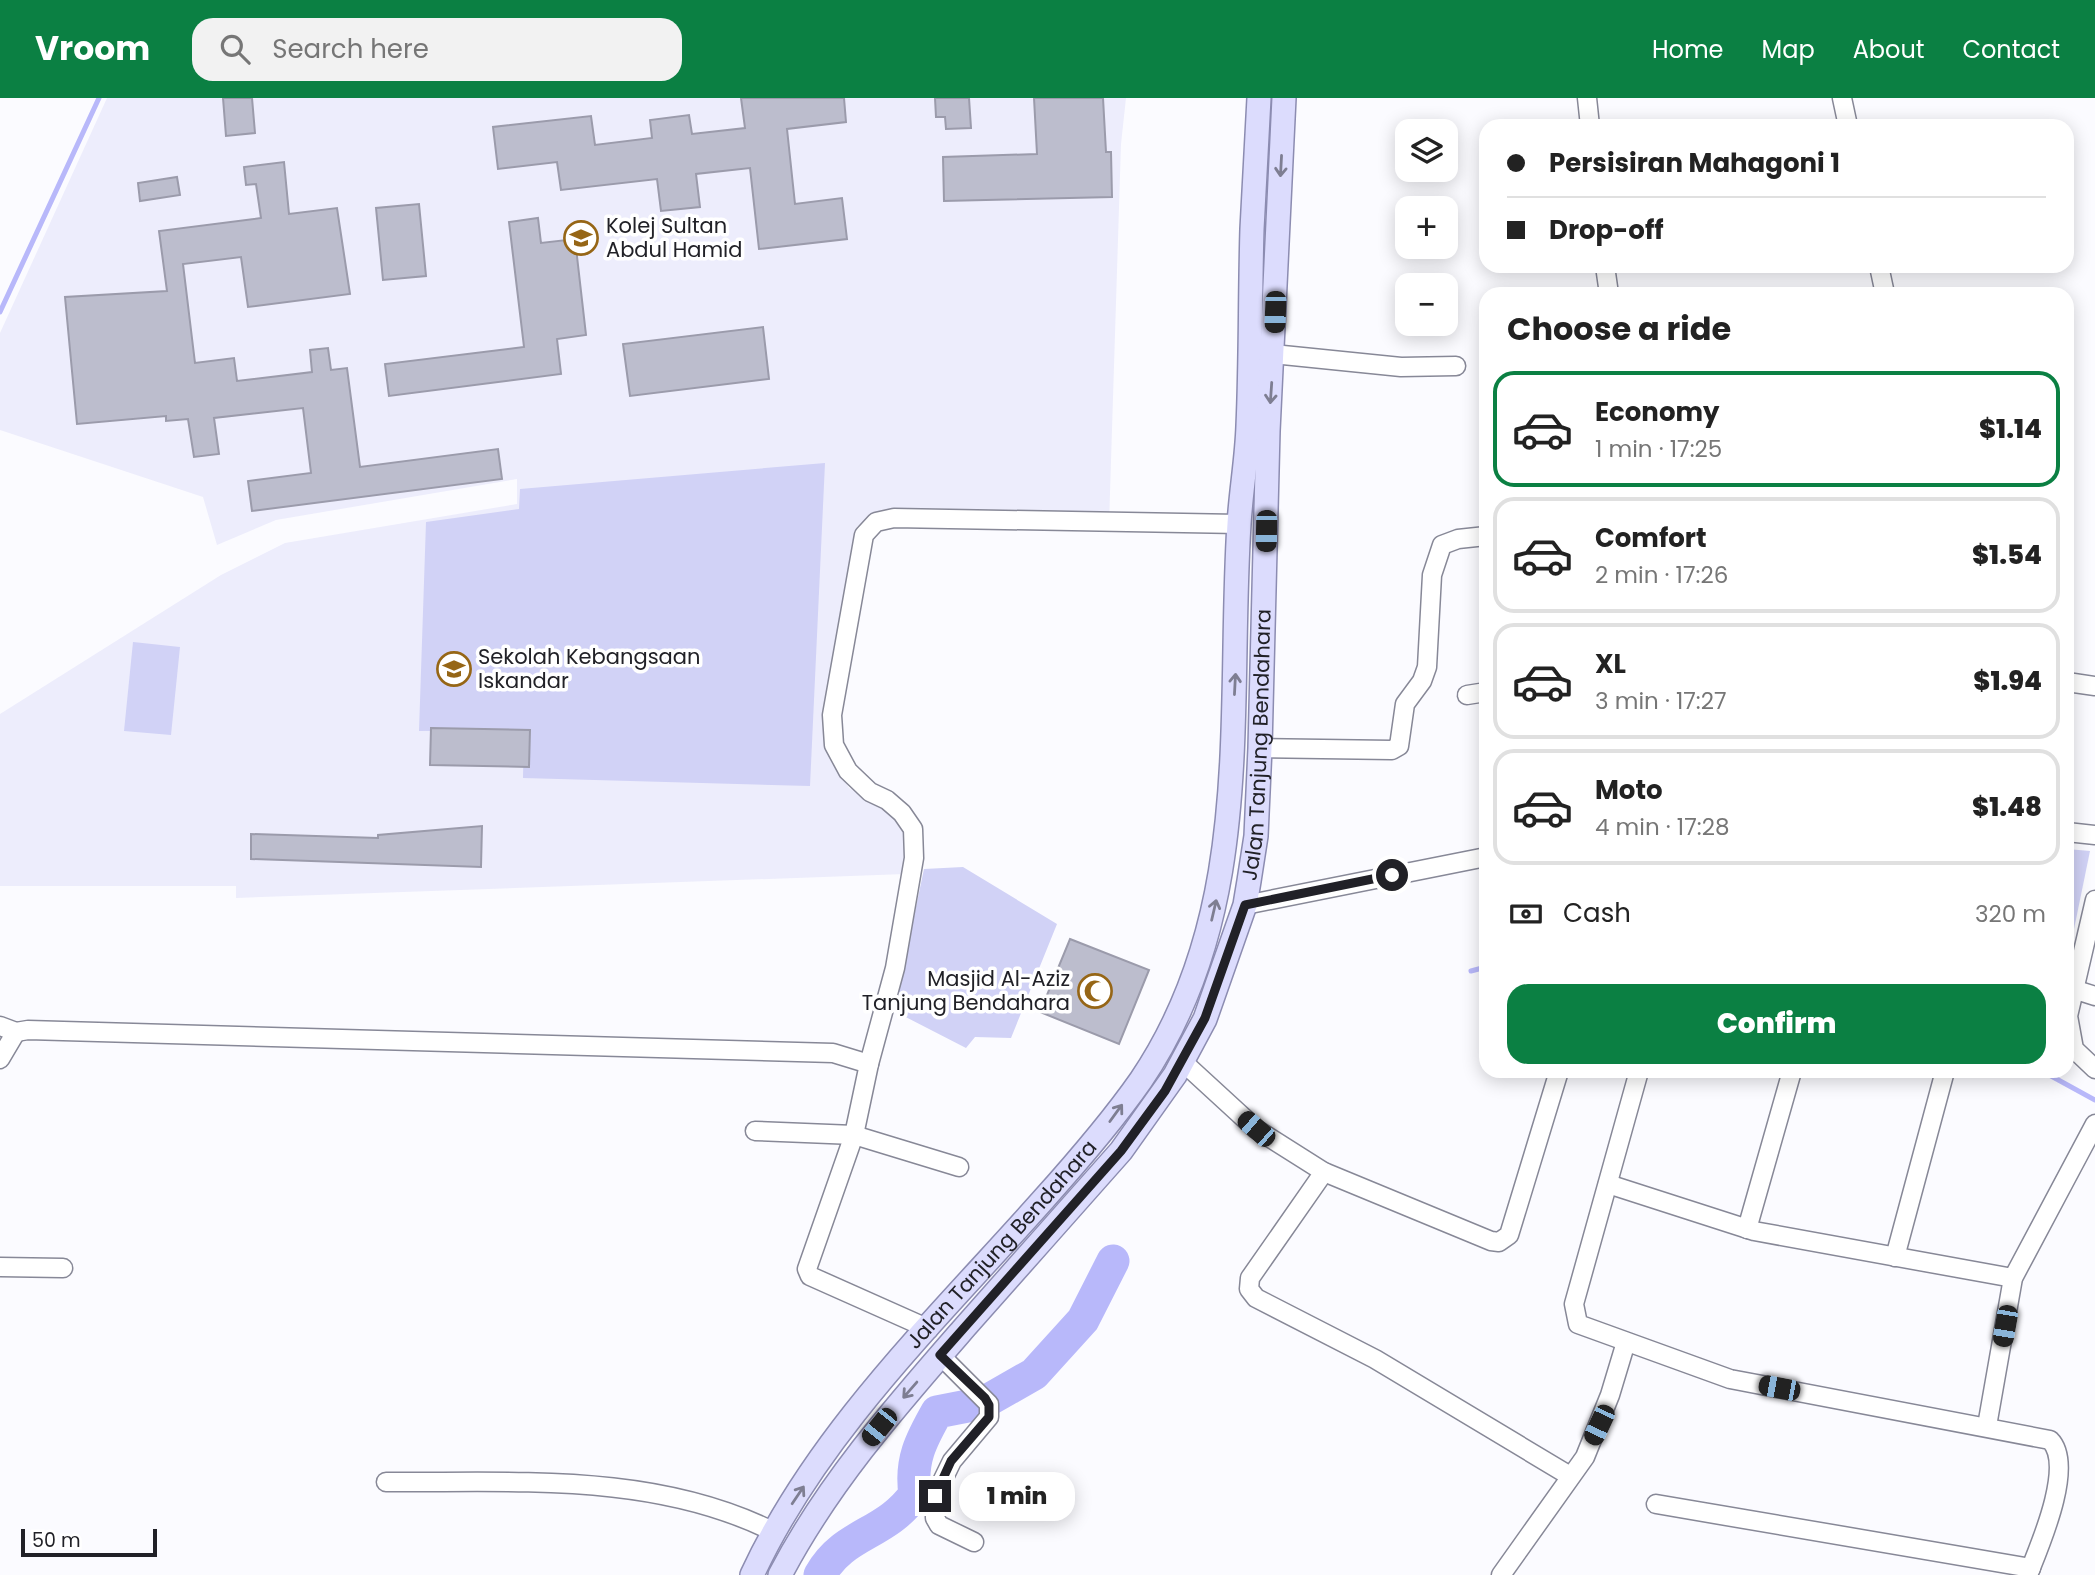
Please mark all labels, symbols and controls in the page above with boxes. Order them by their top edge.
search box [192,18,682,81]
text: Vroom [35,25,150,72]
icon: search [216,30,254,68]
text: Search here [272,31,429,67]
text: Home [1652,33,1724,66]
text: Map [1762,33,1815,66]
text: About [1853,33,1924,66]
text: Contact [1962,33,2060,66]
map controls [1395,119,1458,336]
button: layers [1395,119,1458,182]
text: Persisiran Mahagoni 1 [1549,145,1840,181]
one-way arrow [1275,154,1288,177]
button: + [1395,196,1458,259]
place label: Kolej Sultan Abdul Hamid [606,211,742,264]
text: Drop-off [1549,212,1664,248]
school or university icon: Kolej Sultan Abdul Hamid [562,219,600,257]
button: − [1395,273,1458,336]
car [1264,291,1287,333]
text: Choose a ride [1507,306,1731,351]
one-way arrow [1264,382,1277,404]
text: Economy [1595,394,1719,430]
icon: car [1511,398,1574,461]
text: $1.14 [1979,411,2042,447]
text: 1 min · 17:25 [1595,433,1722,465]
car [1256,510,1277,552]
text: Comfort [1595,520,1707,556]
icon: car [1511,524,1574,587]
text: $1.54 [1972,537,2042,573]
text: 2 min · 17:26 [1595,559,1728,591]
street label: Jalan Tanjung Bendahara [1234,608,1278,883]
place label: Sekolah Kebangsaan Iskandar [478,642,700,695]
text: XL [1595,646,1626,682]
school or university icon: Sekolah Kebangsaan Iskandar [435,650,473,688]
icon: car [1511,650,1574,713]
text: $1.94 [1973,663,2042,699]
one-way arrow [1228,673,1241,696]
text: 3 min · 17:27 [1595,685,1727,717]
text: Moto [1595,772,1663,808]
icon: car [1511,776,1574,839]
text: $1.48 [1972,789,2042,825]
text: 4 min · 17:28 [1595,811,1729,843]
route start [1376,859,1408,891]
icon: cash [1507,895,1545,933]
text: Cash [1563,895,1631,931]
text: 320 m [1975,898,2046,930]
one-way arrow [1208,899,1222,922]
place label: Masjid Al-Aziz Tanjung Bendahara [862,964,1070,1017]
mosque icon: Masjid Al-Aziz Tanjung Bendahara [1076,972,1114,1010]
button: Confirm [1507,984,2046,1064]
one-way arrow [1108,1104,1123,1123]
car [1234,1107,1279,1151]
street label: Jalan Tanjung Bendahara [900,1133,1103,1355]
car [1992,1303,2019,1349]
car [1757,1374,1802,1402]
one-way arrow [902,1381,918,1399]
car [1581,1402,1618,1448]
car [858,1404,901,1450]
callout: 1 min [960,1472,1075,1520]
route end [919,1480,951,1512]
text: 1 min [987,1480,1047,1512]
one-way arrow [791,1485,805,1505]
scale bar [21,1526,158,1558]
text: 50 m [32,1527,81,1554]

